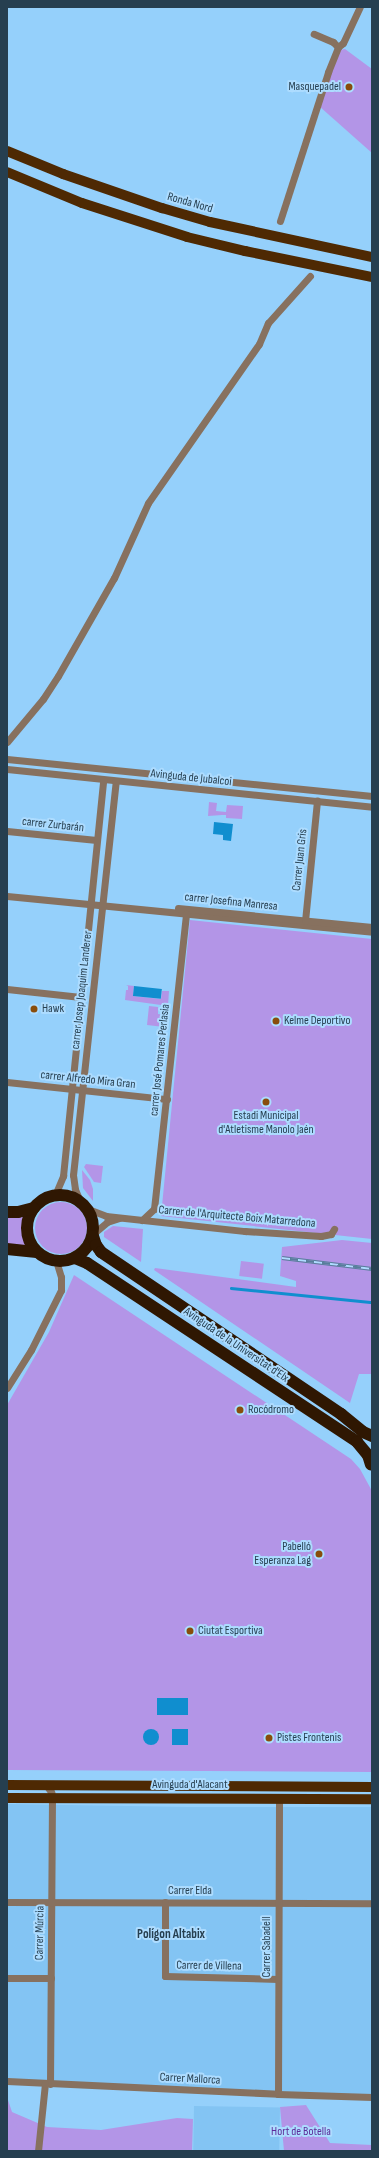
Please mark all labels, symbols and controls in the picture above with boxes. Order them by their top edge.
place label: Masquepadel [288,80,341,94]
marker: Masquepadel [344,82,354,92]
street label: Ronda Nord [166,190,214,216]
street label: Avinguda de Jubalcoi [150,767,232,789]
street label: carrer Zurbarán [21,815,85,835]
street label: Carrer Juan Gris [290,828,310,892]
street label: carrer Josefina Manresa [184,890,278,914]
street label: carrer Josep Joaquim Landerer [69,930,95,1050]
place label: Hawk [42,1002,64,1016]
street label: carrer José Pomares Perlasia [147,1003,173,1117]
marker: Hawk [29,1004,39,1014]
place label: Kelme Deportivo [284,1014,350,1028]
marker: Kelme Deportivo [271,1016,281,1026]
street label: carrer Alfredo Mira Gran [40,1068,136,1092]
marker: Estadi Municipal d'Atletisme Manolo Jaén [261,1097,271,1107]
place label: Estadi Municipal d'Atletisme Manolo Jaén [218,1109,314,1137]
street label: Carrer de l'Arquitecte Boix Matarredona [158,1203,316,1231]
street label: Avinguda de la Universitat d'Elx [181,1304,291,1386]
place label: Rocódromo [248,1403,294,1417]
marker: Rocódromo [235,1405,245,1415]
place label: Pabelló Esperanza Lag [254,1540,311,1568]
marker: Pabelló Esperanza Lag [314,1549,324,1559]
place label: Ciutat Esportiva [198,1624,263,1638]
marker: Ciutat Esportiva [185,1626,195,1636]
place label: Pistes Frontenis [277,1731,341,1745]
marker: Pistes Frontenis [264,1733,274,1743]
street label: Avinguda d'Alacant [152,1778,228,1792]
street label: Carrer Elda [168,1884,212,1898]
street label: Carrer Múrcia [32,1906,48,1960]
street label: Carrer Sabadell [260,1917,274,1977]
district label: Polígon Altabix [137,1926,205,1942]
street label: Carrer de Villena [176,1958,242,1974]
street label: Carrer Mallorca [159,2070,221,2088]
park label: Hort de Botella [271,2125,331,2139]

